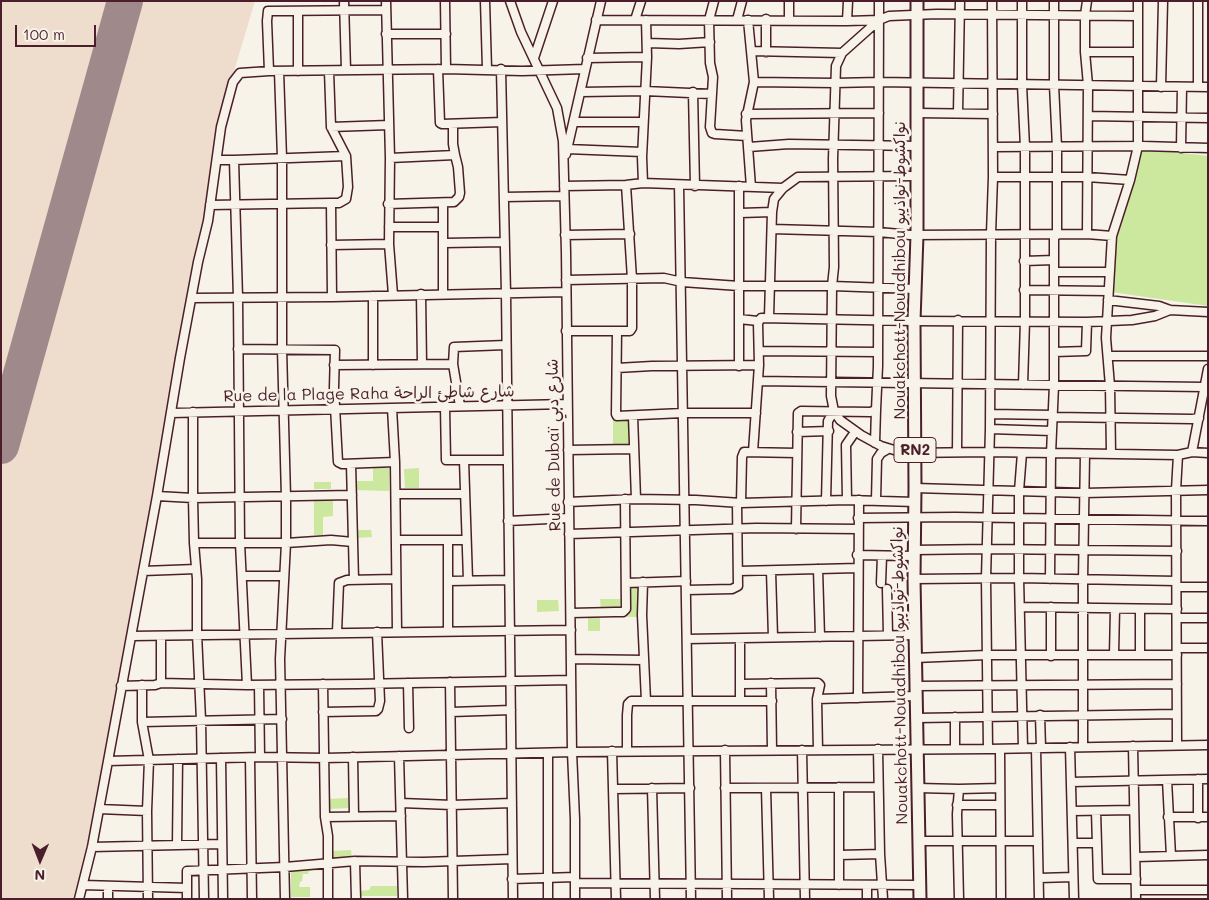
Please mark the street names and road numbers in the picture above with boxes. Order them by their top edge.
street label: Nouakchott-Nouadhibou نواكشوط-نواذيبو [890,121,910,419]
street label: Rue de Dubaï شارع دبي [543,359,565,531]
street label: Rue de la Plage Raha شارع شاطئ الراحة [223,382,515,406]
road number: RN2 [894,438,936,462]
street label: Nouakchott-Nouadhibou نواكشوط-نواذيبو [888,525,912,825]

